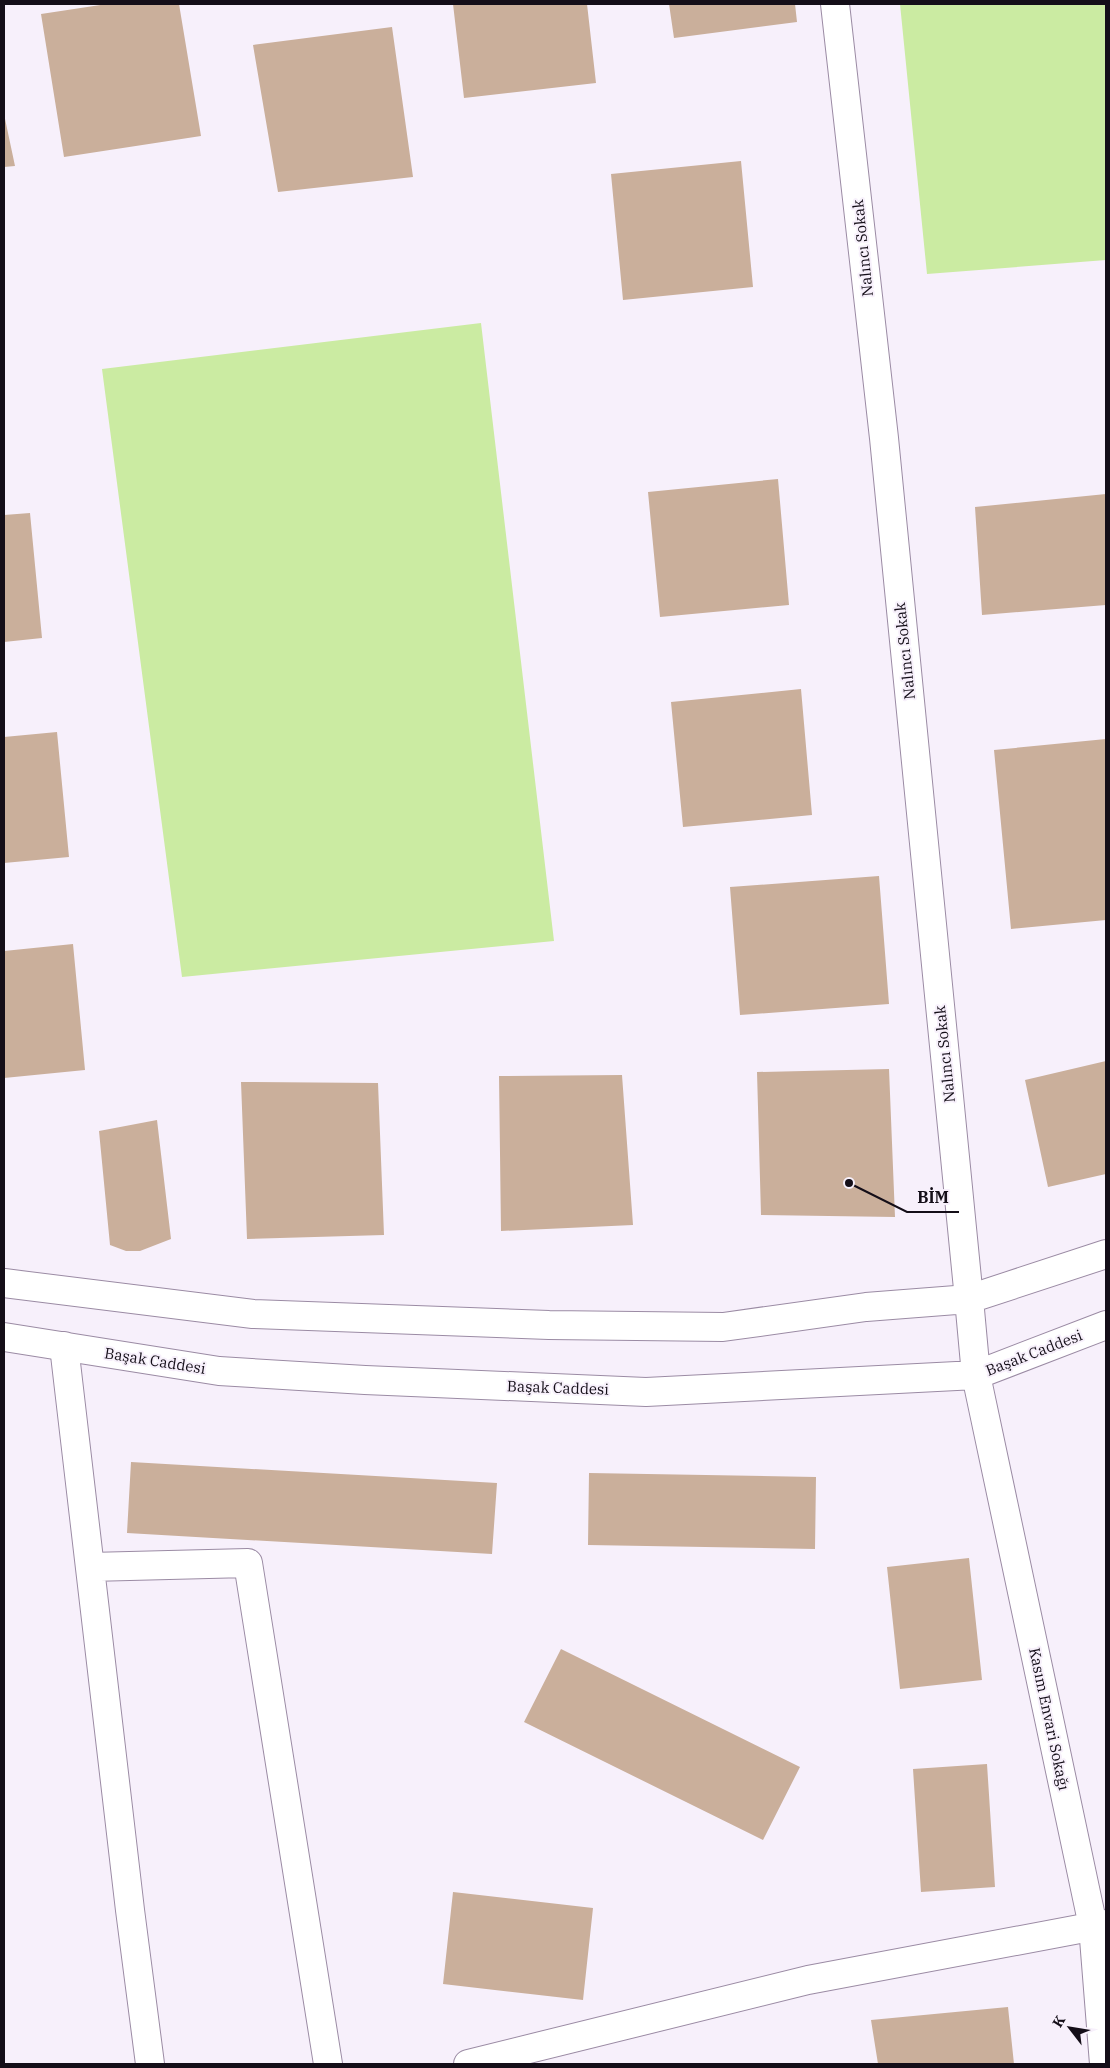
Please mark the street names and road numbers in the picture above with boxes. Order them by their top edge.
street label: Nalıncı Sokak [848,198,877,298]
street label: Nalıncı Sokak [890,601,919,701]
street label: Nalıncı Sokak [930,1004,959,1104]
street label: Başak Caddesi [983,1325,1085,1380]
street label: Başak Caddesi [103,1343,207,1378]
street label: Başak Caddesi [507,1376,610,1399]
street label: Kasım Envari Sokağı [1025,1646,1074,1792]

